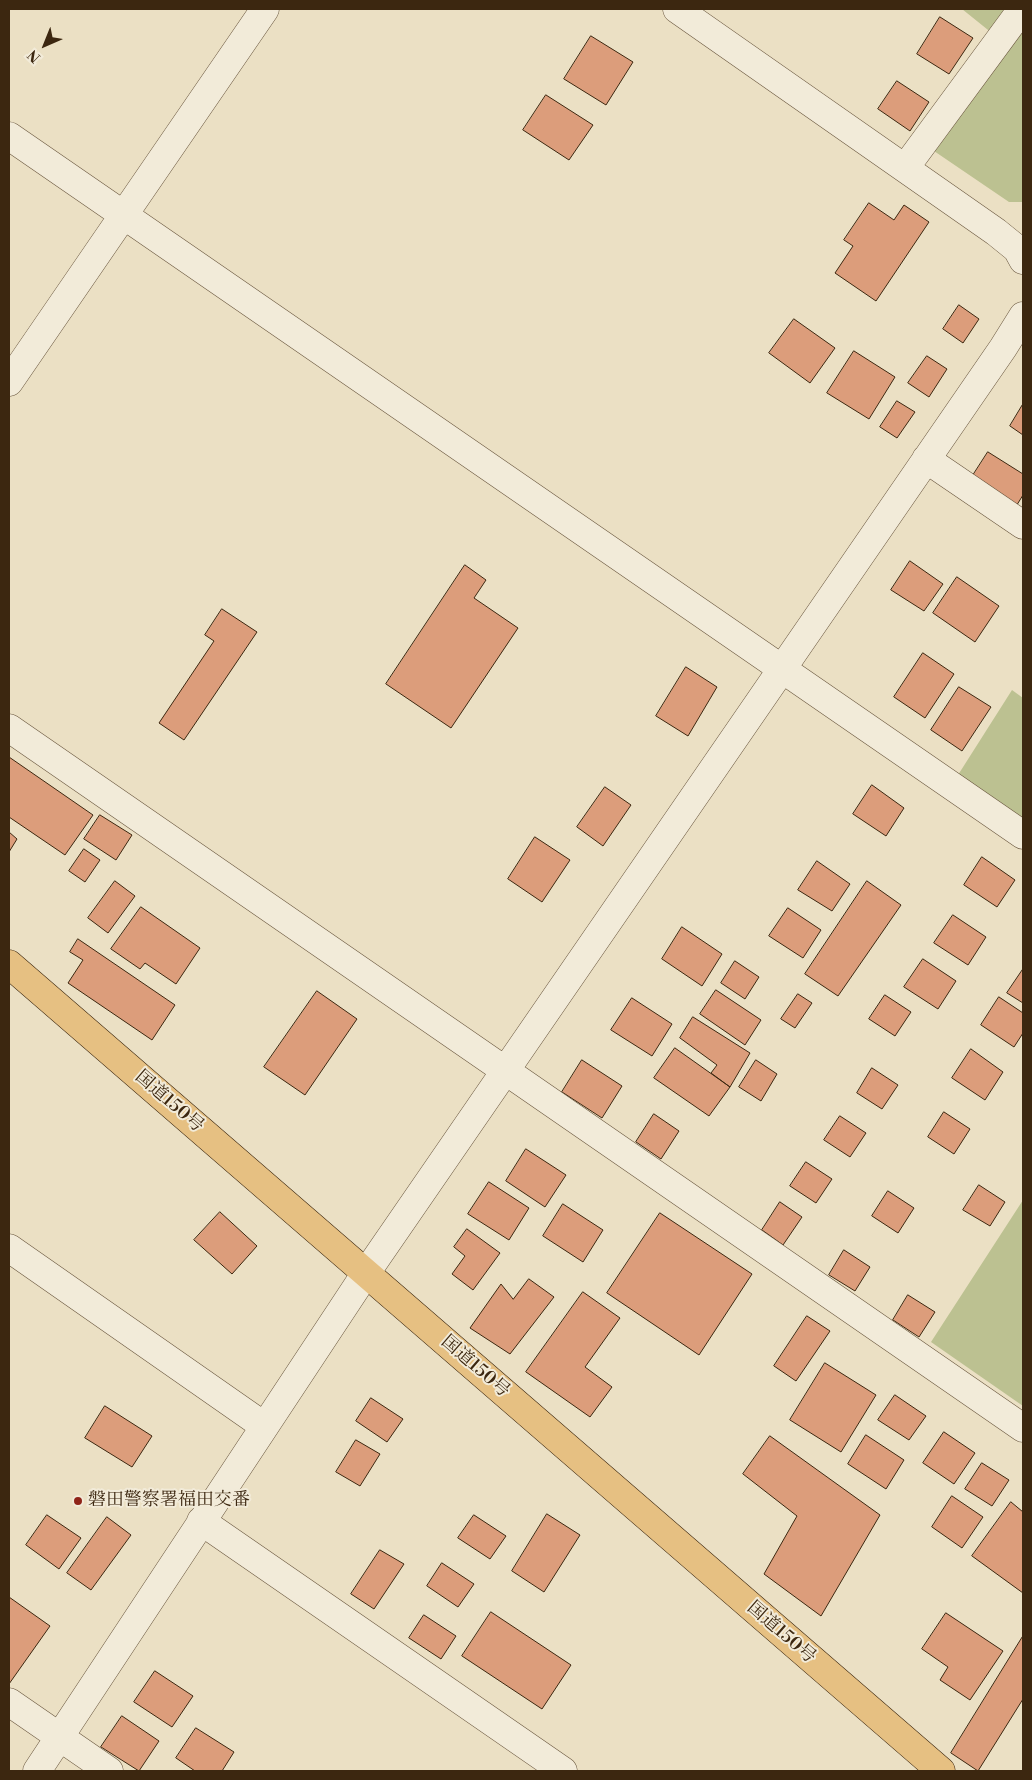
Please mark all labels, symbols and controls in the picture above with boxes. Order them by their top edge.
north arrow [20,20,70,70]
text: N [24,45,45,66]
street label: 国道150号 [130,1066,208,1138]
street label: 国道150号 [436,1331,514,1403]
place label: 磐田警察署福田交番 [88,1490,250,1512]
marker: 磐田警察署福田交番 [72,1495,84,1507]
street label: 国道150号 [742,1597,820,1669]

